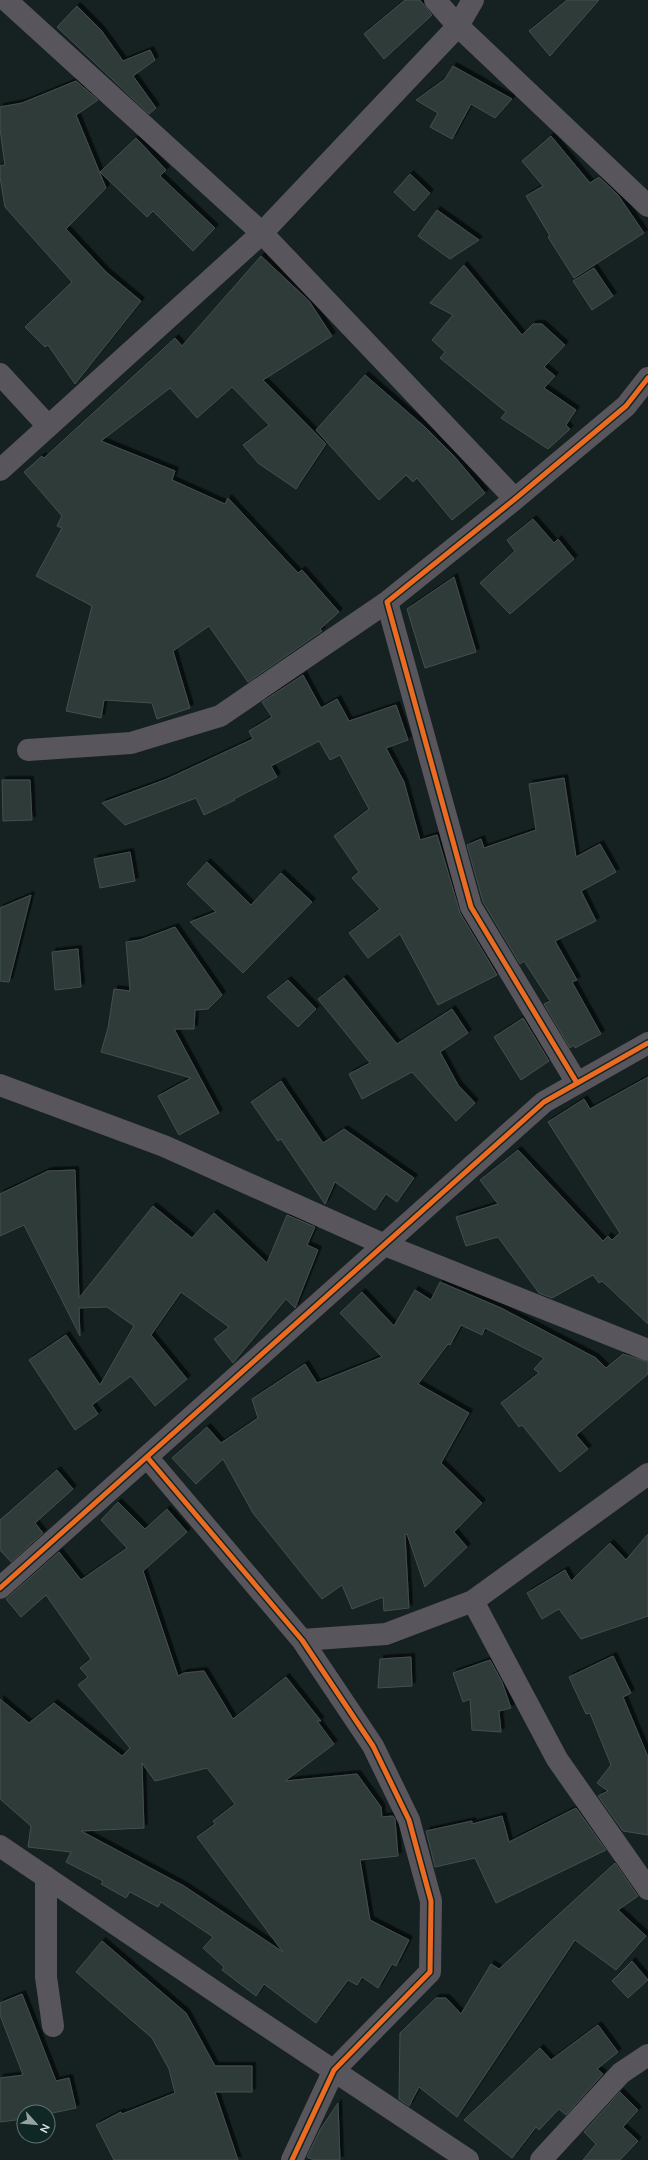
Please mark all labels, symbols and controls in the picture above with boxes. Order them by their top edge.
north arrow [16,2104,56,2144]
text: N [37,2122,53,2135]

